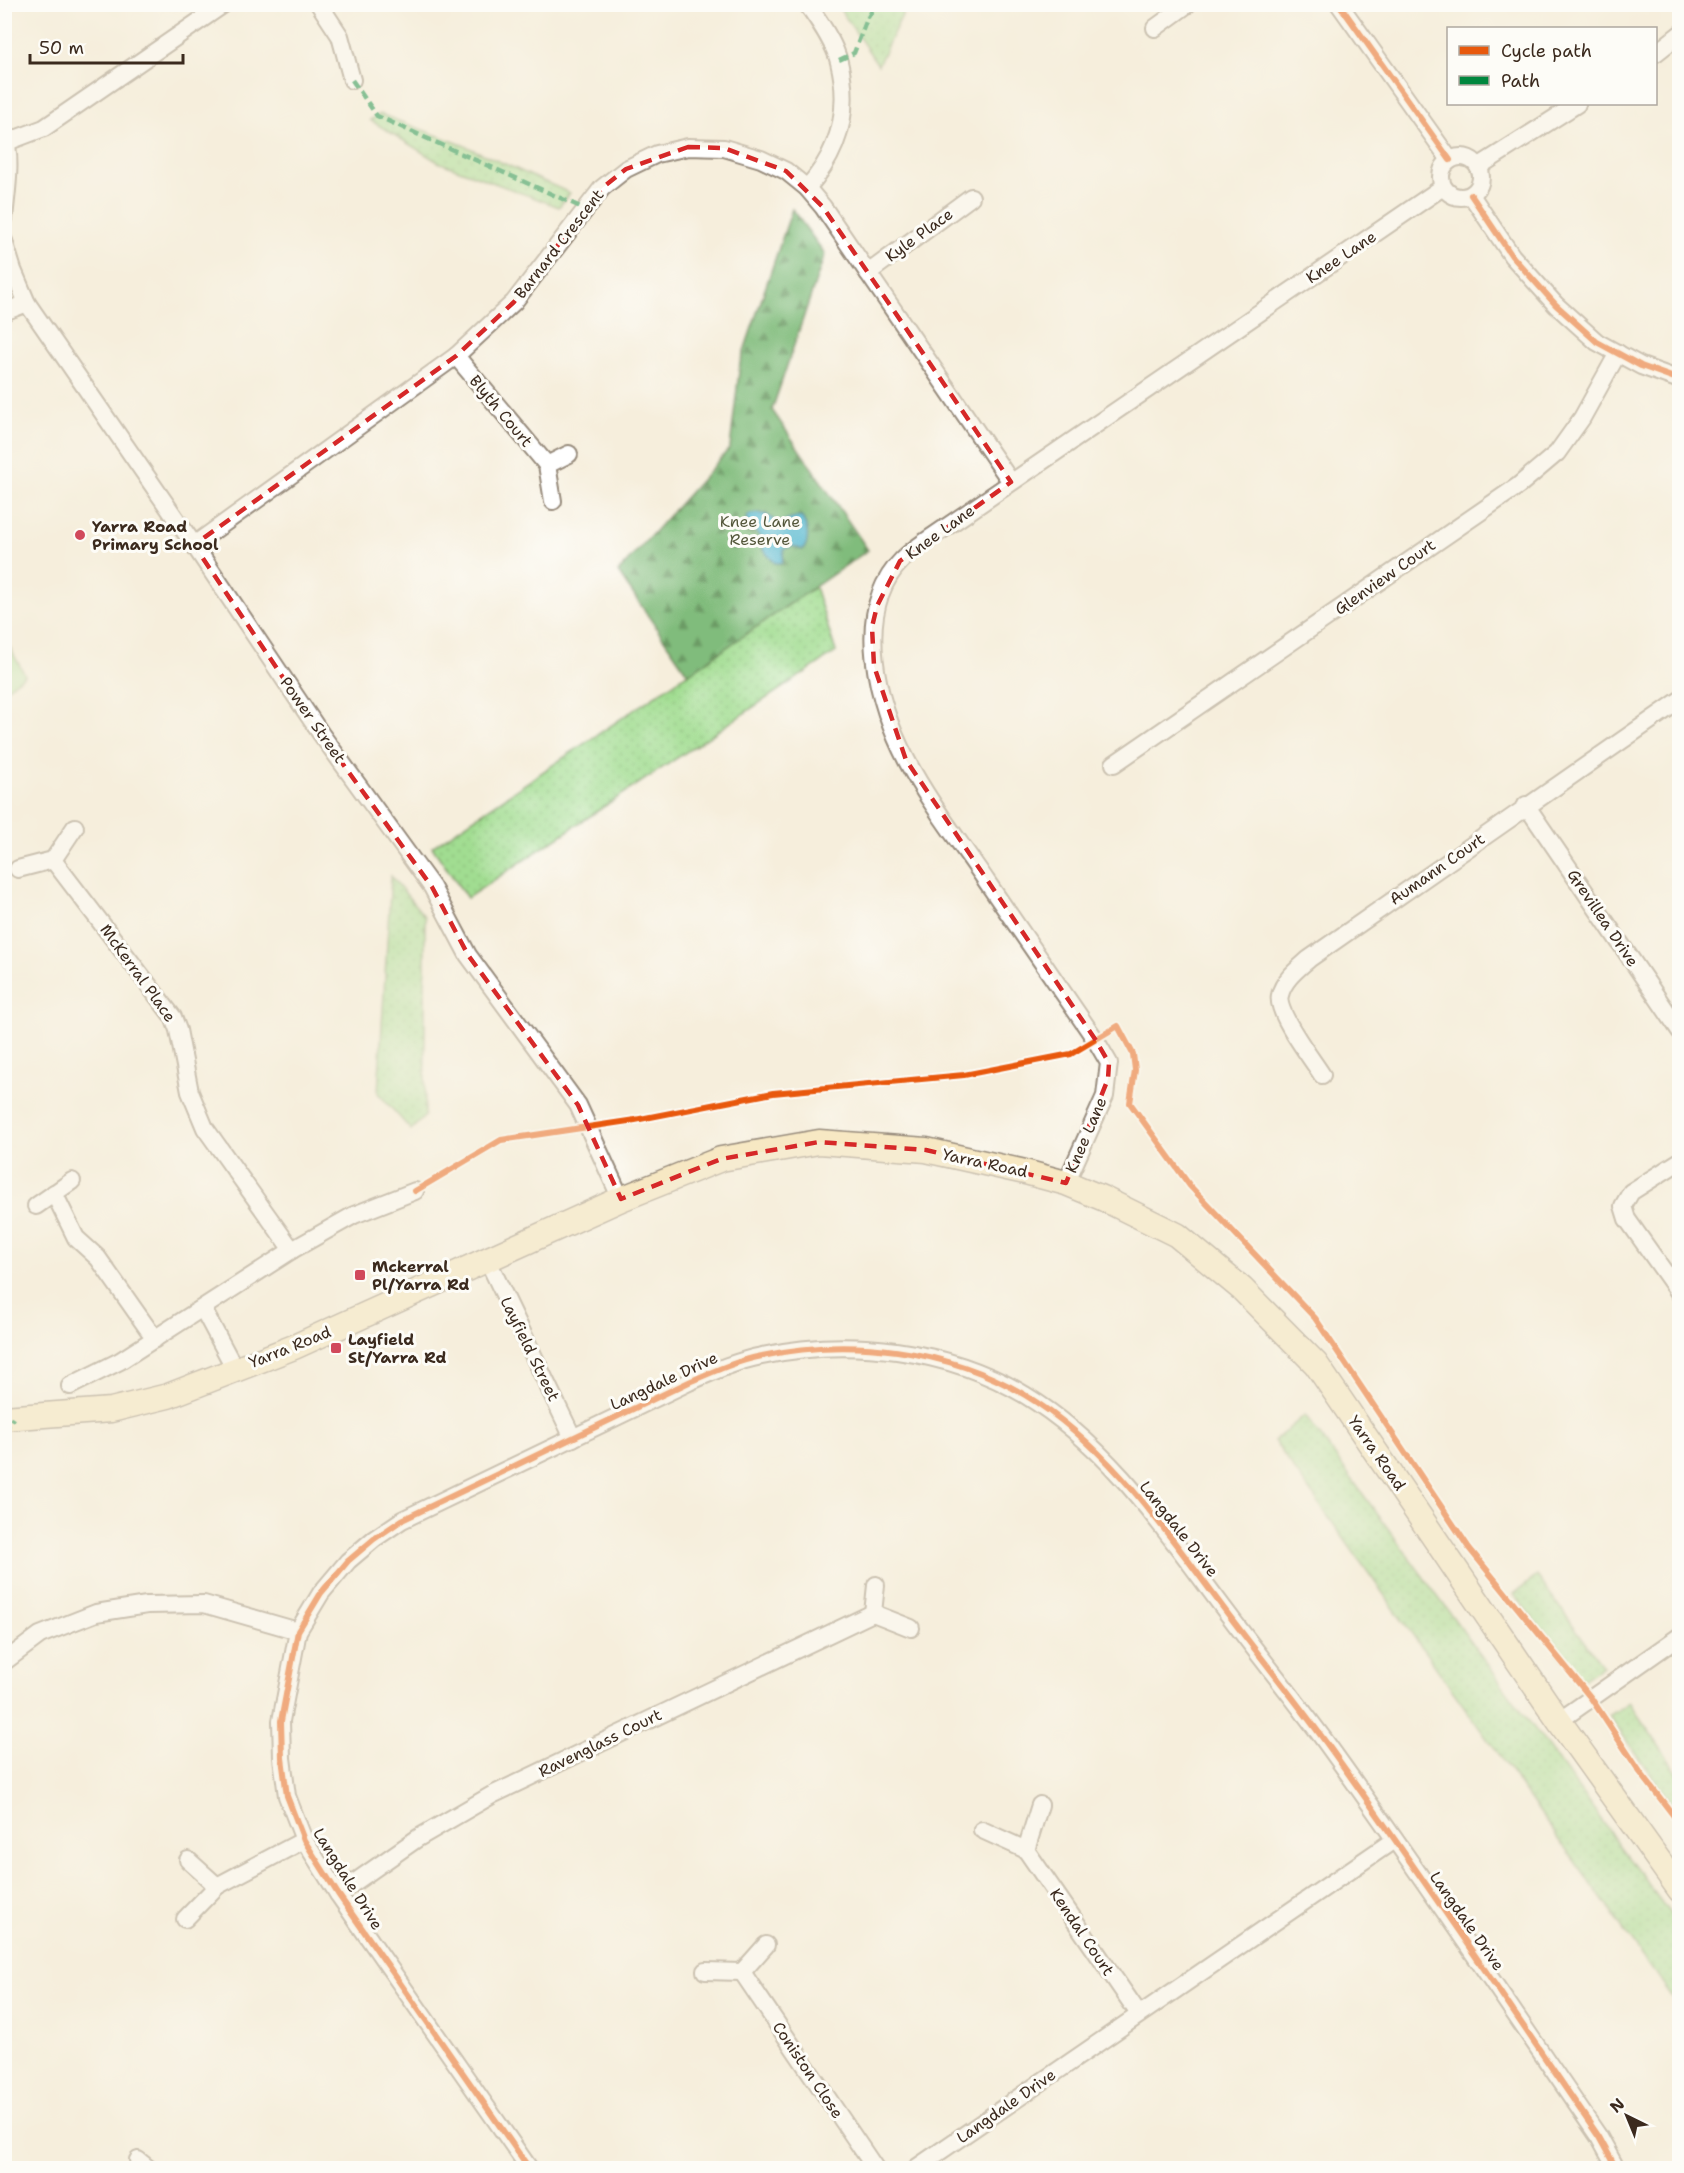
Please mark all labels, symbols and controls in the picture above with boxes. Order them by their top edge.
scale bar [30,27,183,65]
legend [1447,27,1657,105]
text: 50 m [39,36,84,60]
text: Cycle path [1501,39,1592,63]
text: Path [1501,69,1540,93]
street label: Barnard Crescent [510,185,608,303]
street label: Kyle Place [881,203,957,267]
street label: Knee Lane [1302,226,1380,288]
street label: Blyth Court [465,371,537,451]
street label: Knee Lane [901,500,979,564]
park label: Knee Lane Reserve [720,511,800,550]
place label: Yarra Road Primary School [92,516,219,555]
marker: Yarra Road Primary School [73,528,87,542]
street label: Glenview Court [1330,534,1440,620]
street label: Power Street [275,673,351,767]
street label: Aumann Court [1385,828,1489,910]
street label: Grevillea Drive [1563,865,1643,971]
street label: McKerral Place [95,920,181,1026]
street label: Knee Lane [1061,1094,1111,1176]
street label: Yarra Road [940,1144,1030,1182]
place label: Mckerral Pl/Yarra Rd [372,1256,469,1295]
marker: Mckerral Pl/Yarra Rd [353,1268,367,1282]
street label: Layfield Street [496,1293,564,1405]
street label: Yarra Road [246,1321,334,1373]
place label: Layfield St/Yarra Rd [348,1329,447,1368]
marker: Layfield St/Yarra Rd [329,1341,343,1355]
street label: Langdale Drive [607,1347,721,1415]
street label: Yarra Road [1344,1411,1410,1495]
street label: Langdale Drive [1135,1477,1223,1581]
street label: Ravenglass Court [535,1704,665,1782]
street label: Langdale Drive [308,1824,388,1934]
street label: Langdale Drive [1425,1867,1509,1975]
street label: Kendal Court [1045,1884,1119,1980]
street label: Coniston Close [768,2017,848,2123]
street label: Langdale Drive [952,2064,1060,2148]
north arrow [1597,2086,1657,2146]
text: N [1605,2093,1629,2117]

